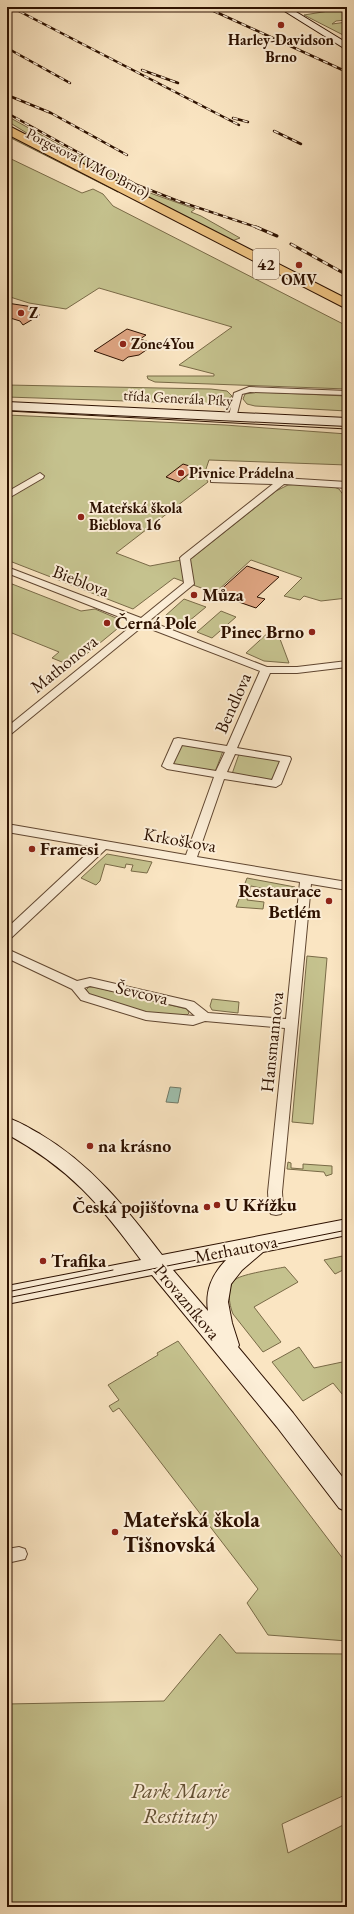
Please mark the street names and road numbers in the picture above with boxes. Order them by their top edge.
street label: Porgesova (VMO Brno) [23,123,154,202]
road number: 42 [253,249,279,279]
street label: třída Generála Píky [123,385,234,410]
street label: Bieblova [50,559,113,602]
street label: Mathonova [25,629,103,698]
street label: Bendlova [209,668,256,737]
street label: Krkoškova [142,822,219,857]
street label: Ševcova [114,975,171,1010]
street label: Hansmannova [255,990,288,1093]
street label: Merhautova [193,1229,280,1268]
street label: Provazníkova [149,1259,226,1345]

